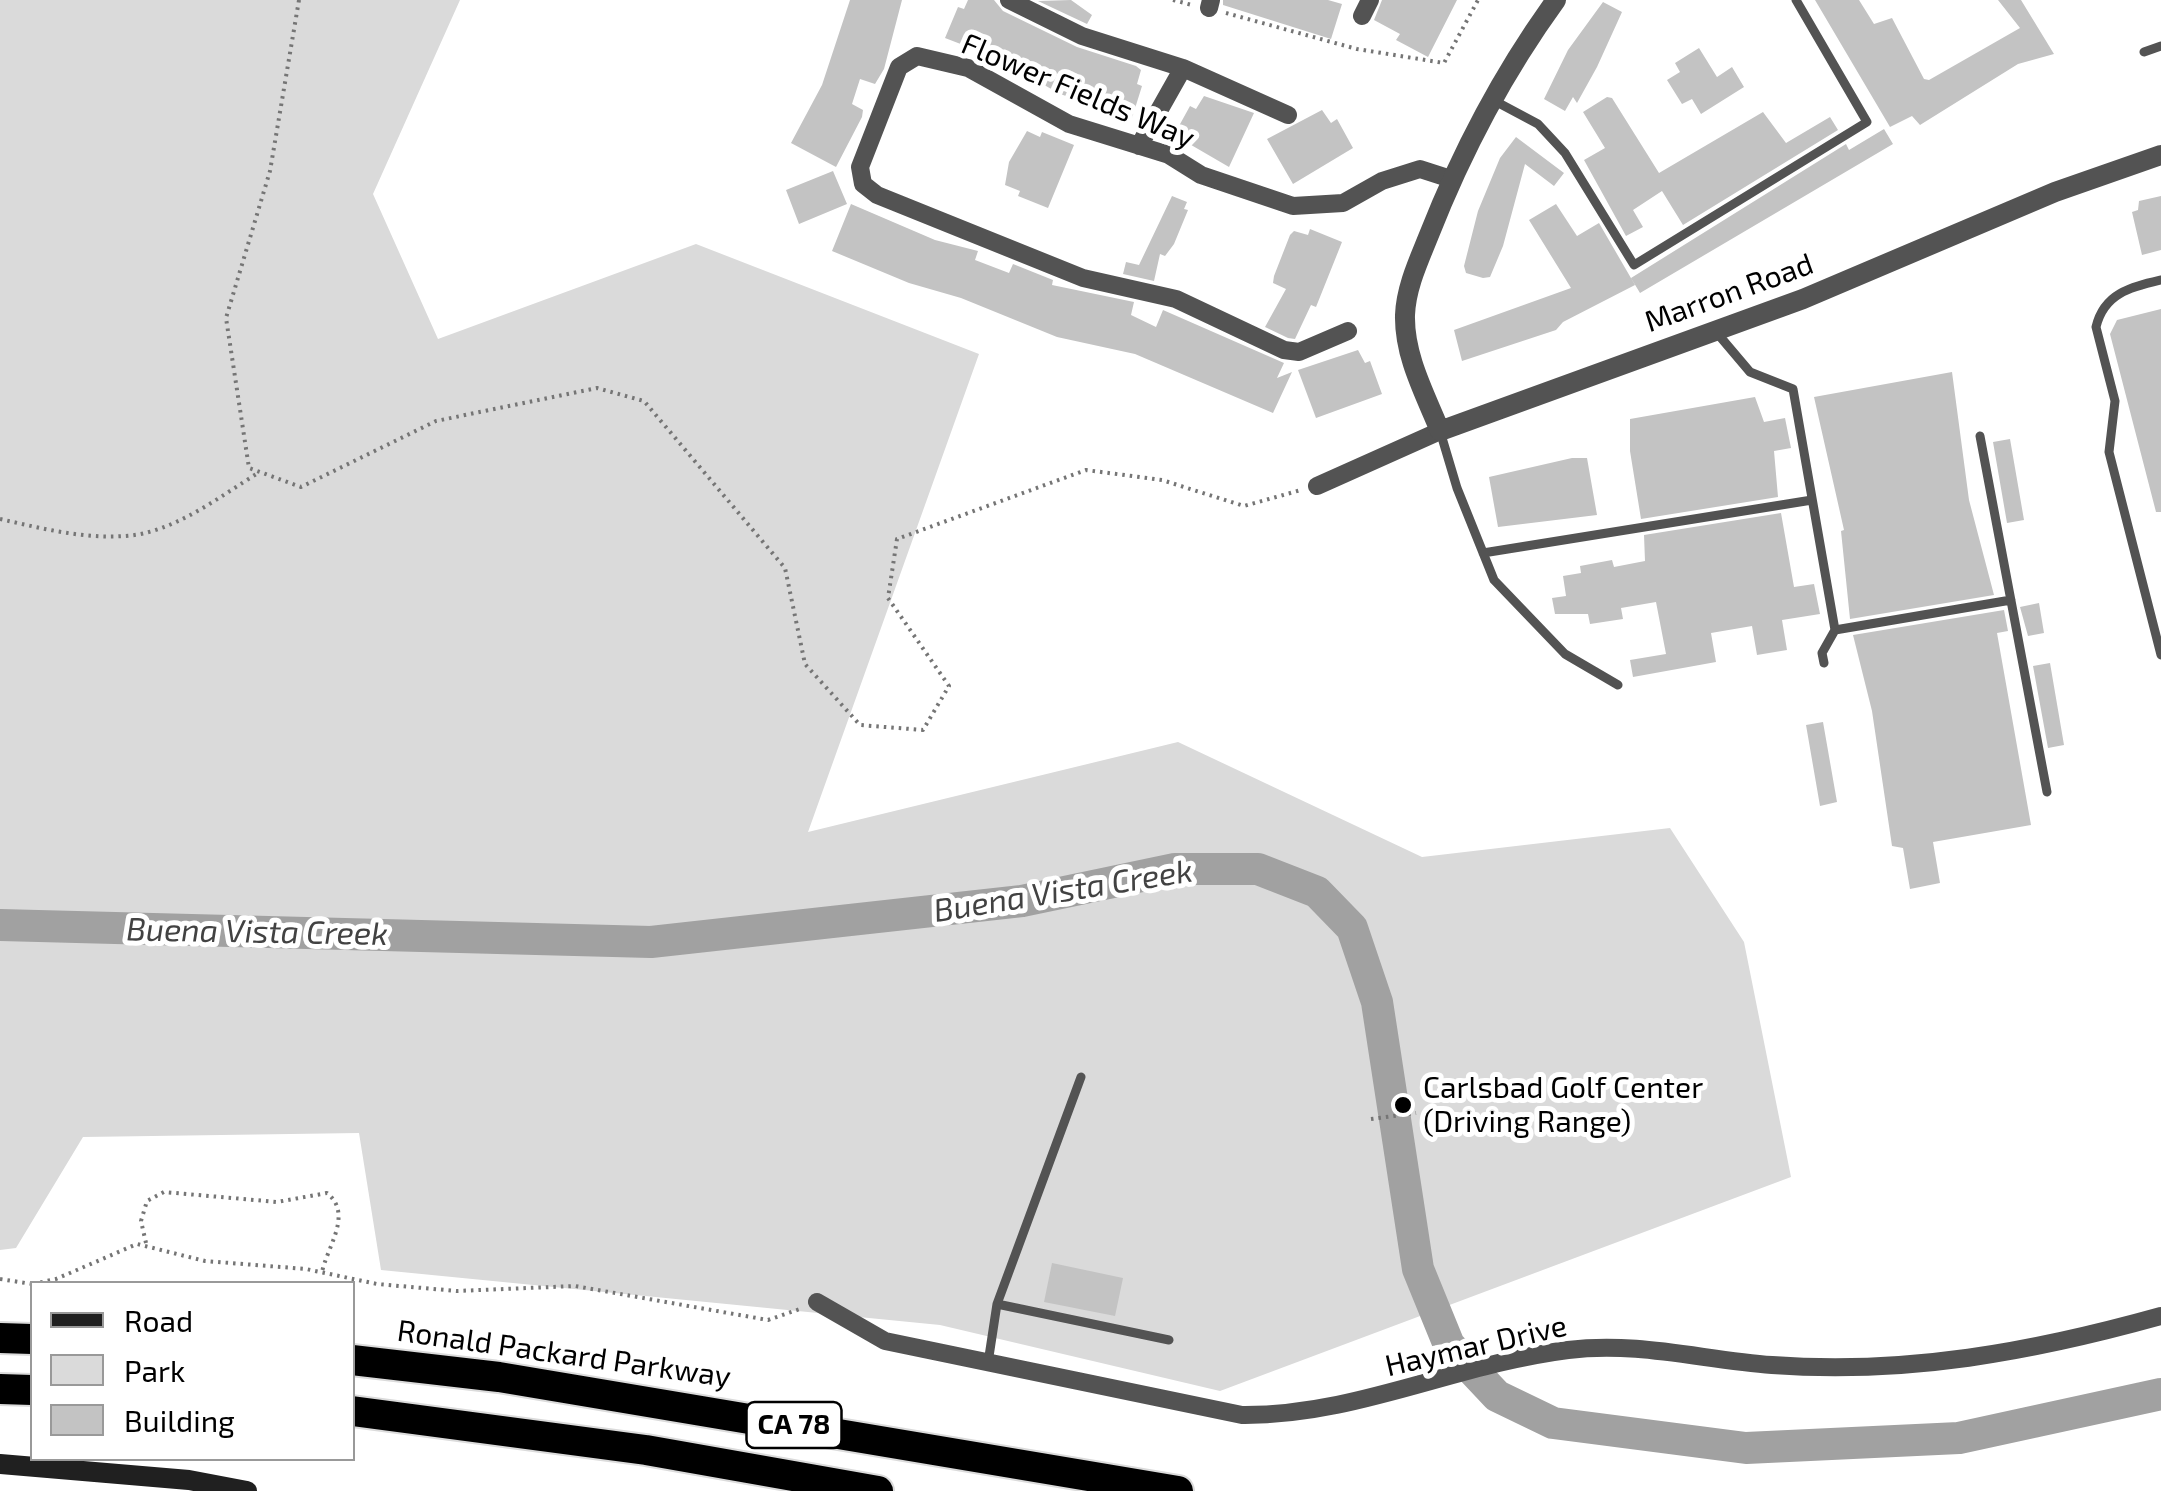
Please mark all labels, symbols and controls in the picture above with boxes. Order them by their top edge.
street label: Flower Fields Way [956,26,1200,156]
street label: Marron Road [1640,246,1818,340]
water label: Buena Vista Creek [931,852,1195,930]
water label: Buena Vista Creek [126,911,388,953]
place label: Carlsbad Golf Center (Driving Range) [1423,1070,1703,1140]
marker: Carlsbad Golf Center (Driving Range) [1392,1094,1414,1116]
legend [30,1281,355,1461]
text: Road [124,1302,193,1338]
street label: Haymar Drive [1382,1308,1570,1384]
street label: Ronald Packard Parkway [395,1313,733,1395]
text: Park [124,1352,185,1388]
text: Building [124,1402,235,1438]
road number: CA 78 [746,1402,842,1448]

